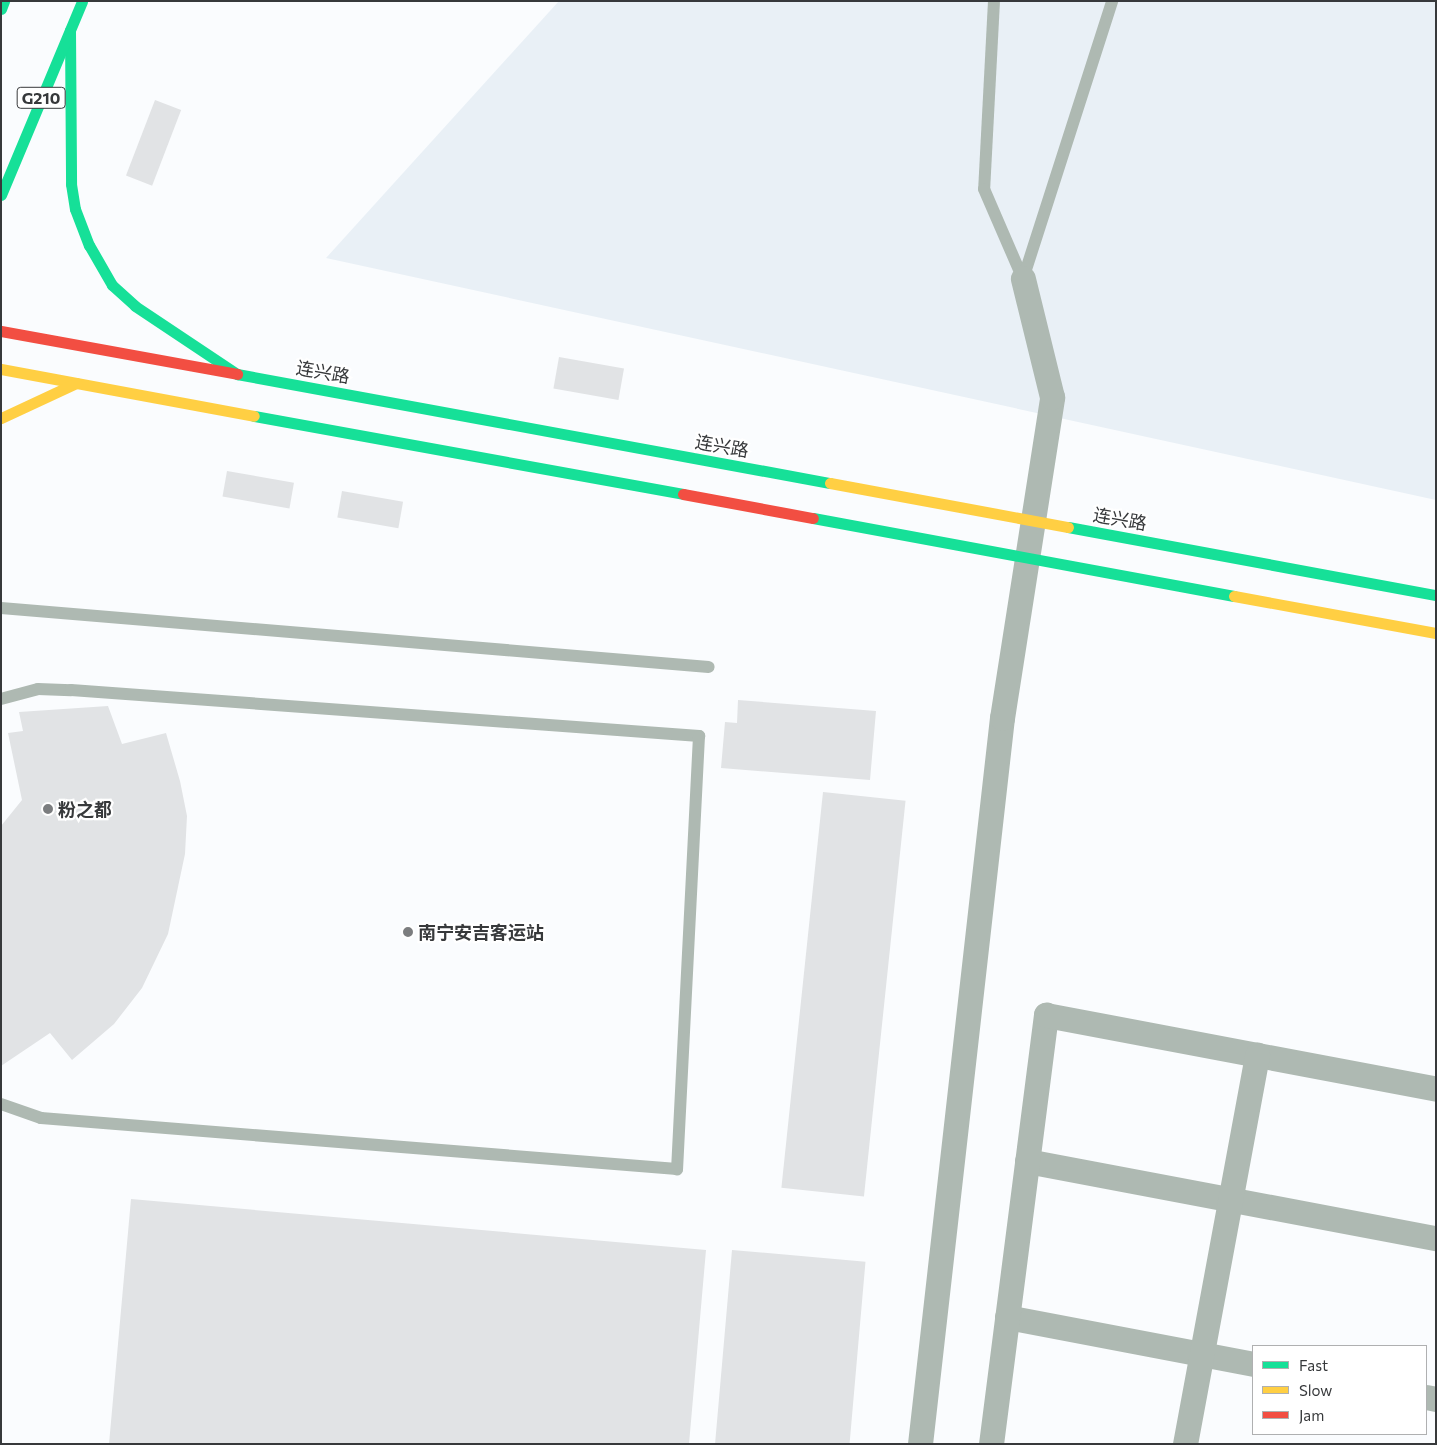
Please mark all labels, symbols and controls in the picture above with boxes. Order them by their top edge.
road number: G210 [16,85,66,112]
street label: 连兴路 [295,357,351,387]
street label: 连兴路 [694,431,750,461]
street label: 连兴路 [1092,504,1148,534]
place label: 粉之都 [58,798,112,820]
marker: 粉之都 [42,803,54,815]
place label: 南宁安吉客运站 [418,921,544,943]
marker: 南宁安吉客运站 [402,926,414,938]
legend [1252,1345,1427,1435]
text: Fast [1299,1356,1328,1374]
text: Slow [1299,1381,1332,1399]
text: Jam [1299,1406,1324,1424]

